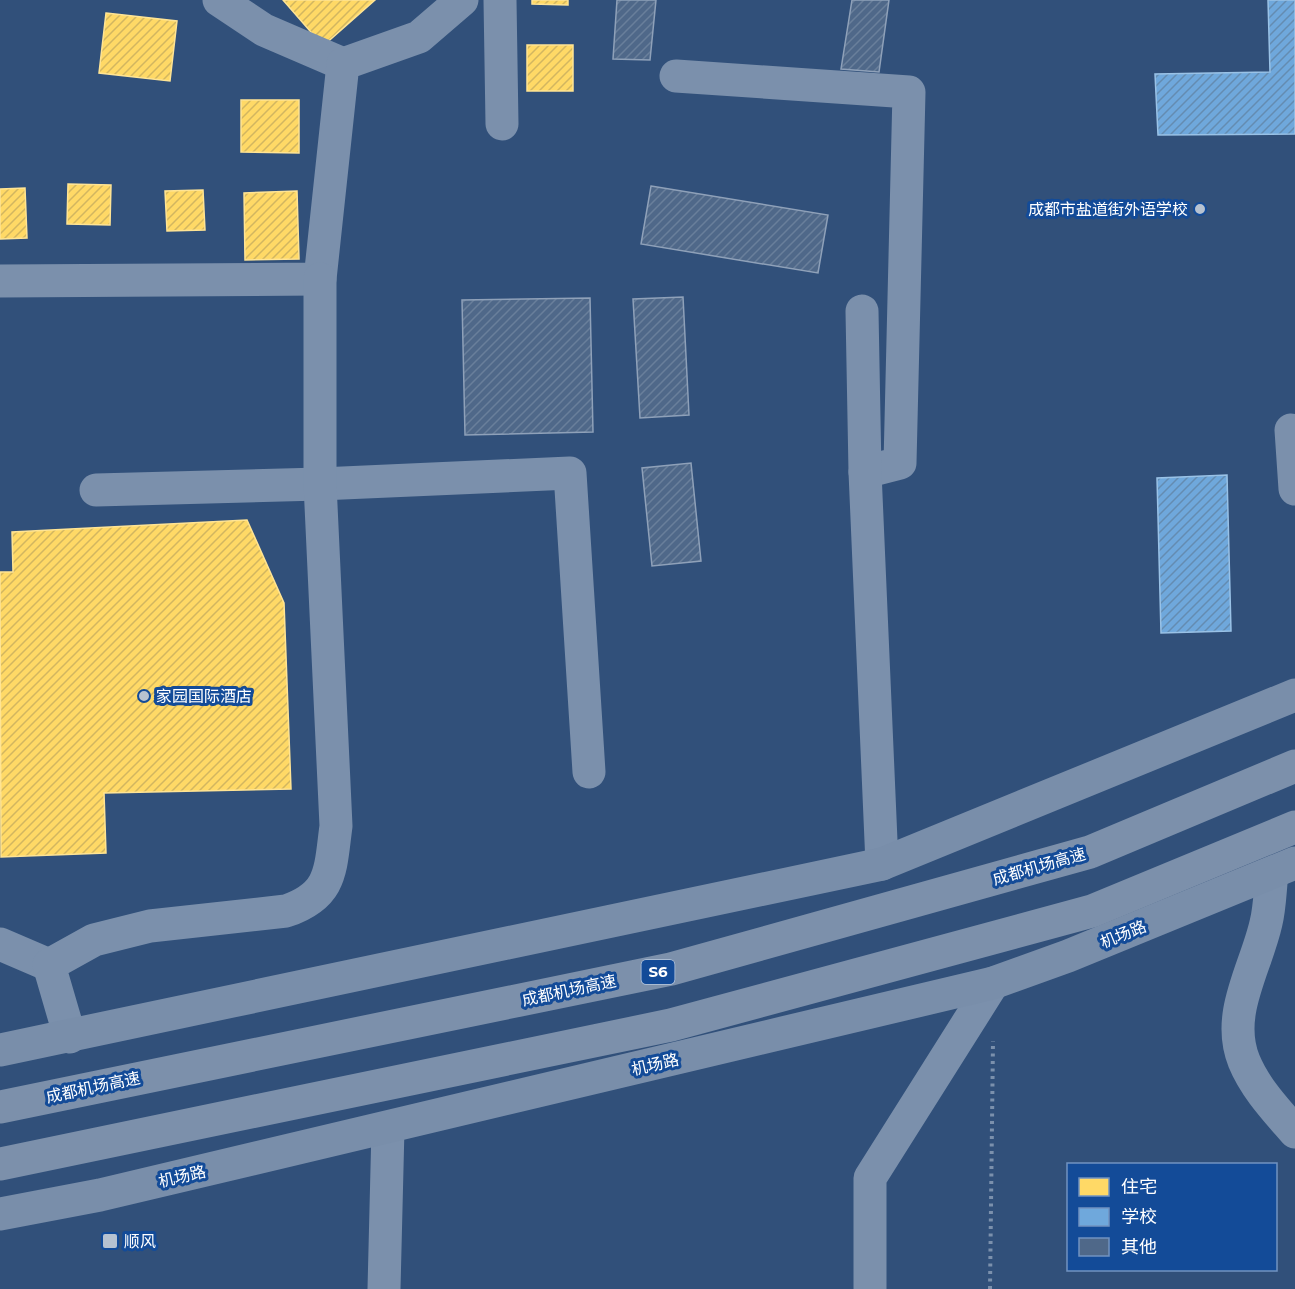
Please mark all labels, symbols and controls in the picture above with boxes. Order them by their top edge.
place label: 成都市盐道街外语学校 [1028,200,1188,219]
marker: 成都市盐道街外语学校 [1193,202,1207,216]
place label: 家园国际酒店 [156,687,252,706]
marker: 家园国际酒店 [137,689,151,703]
street label: 成都机场高速 [990,844,1088,889]
street label: 机场路 [1097,917,1149,952]
road number: S6 [642,960,674,984]
street label: 成都机场高速 [520,971,618,1010]
street label: 机场路 [630,1050,681,1079]
street label: 成都机场高速 [44,1068,142,1107]
street label: 机场路 [157,1162,208,1191]
legend [1067,1163,1277,1271]
text: 住宅 [1121,1176,1157,1198]
text: 学校 [1121,1206,1157,1228]
marker: 顺风 [101,1232,119,1250]
place label: 顺风 [124,1232,156,1251]
text: 其他 [1121,1236,1157,1258]

